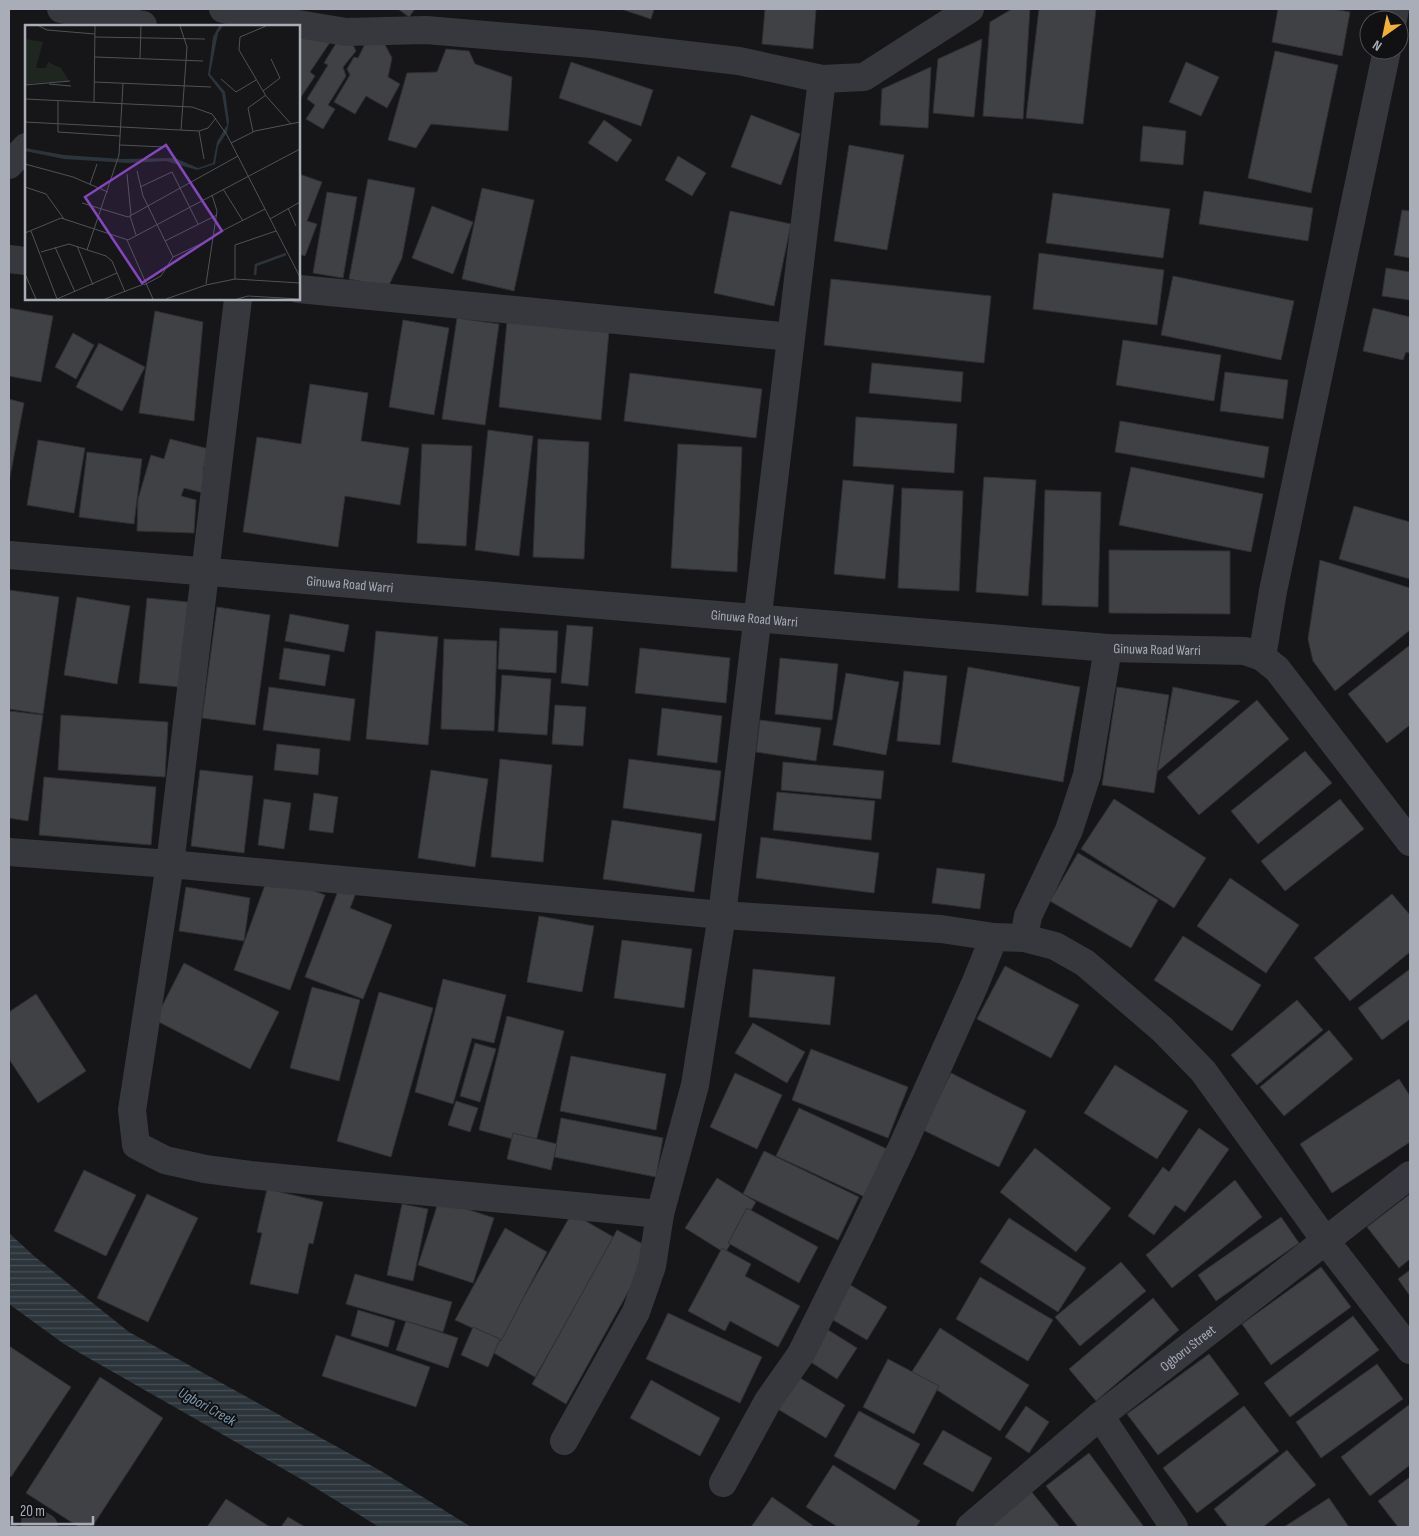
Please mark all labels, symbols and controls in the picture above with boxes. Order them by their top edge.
north arrow [1359,10,1409,60]
inset map [25,25,300,300]
text: N [1369,36,1385,55]
street label: Ginuwa Road Warri [306,572,394,596]
street label: Ginuwa Road Warri [710,606,798,630]
street label: Ginuwa Road Warri [1113,640,1201,659]
street label: Ogboru Street [1156,1321,1219,1375]
water label: Ugbori Creek [175,1383,240,1431]
scale bar [12,1494,94,1526]
text: 20 m [20,1502,45,1521]

